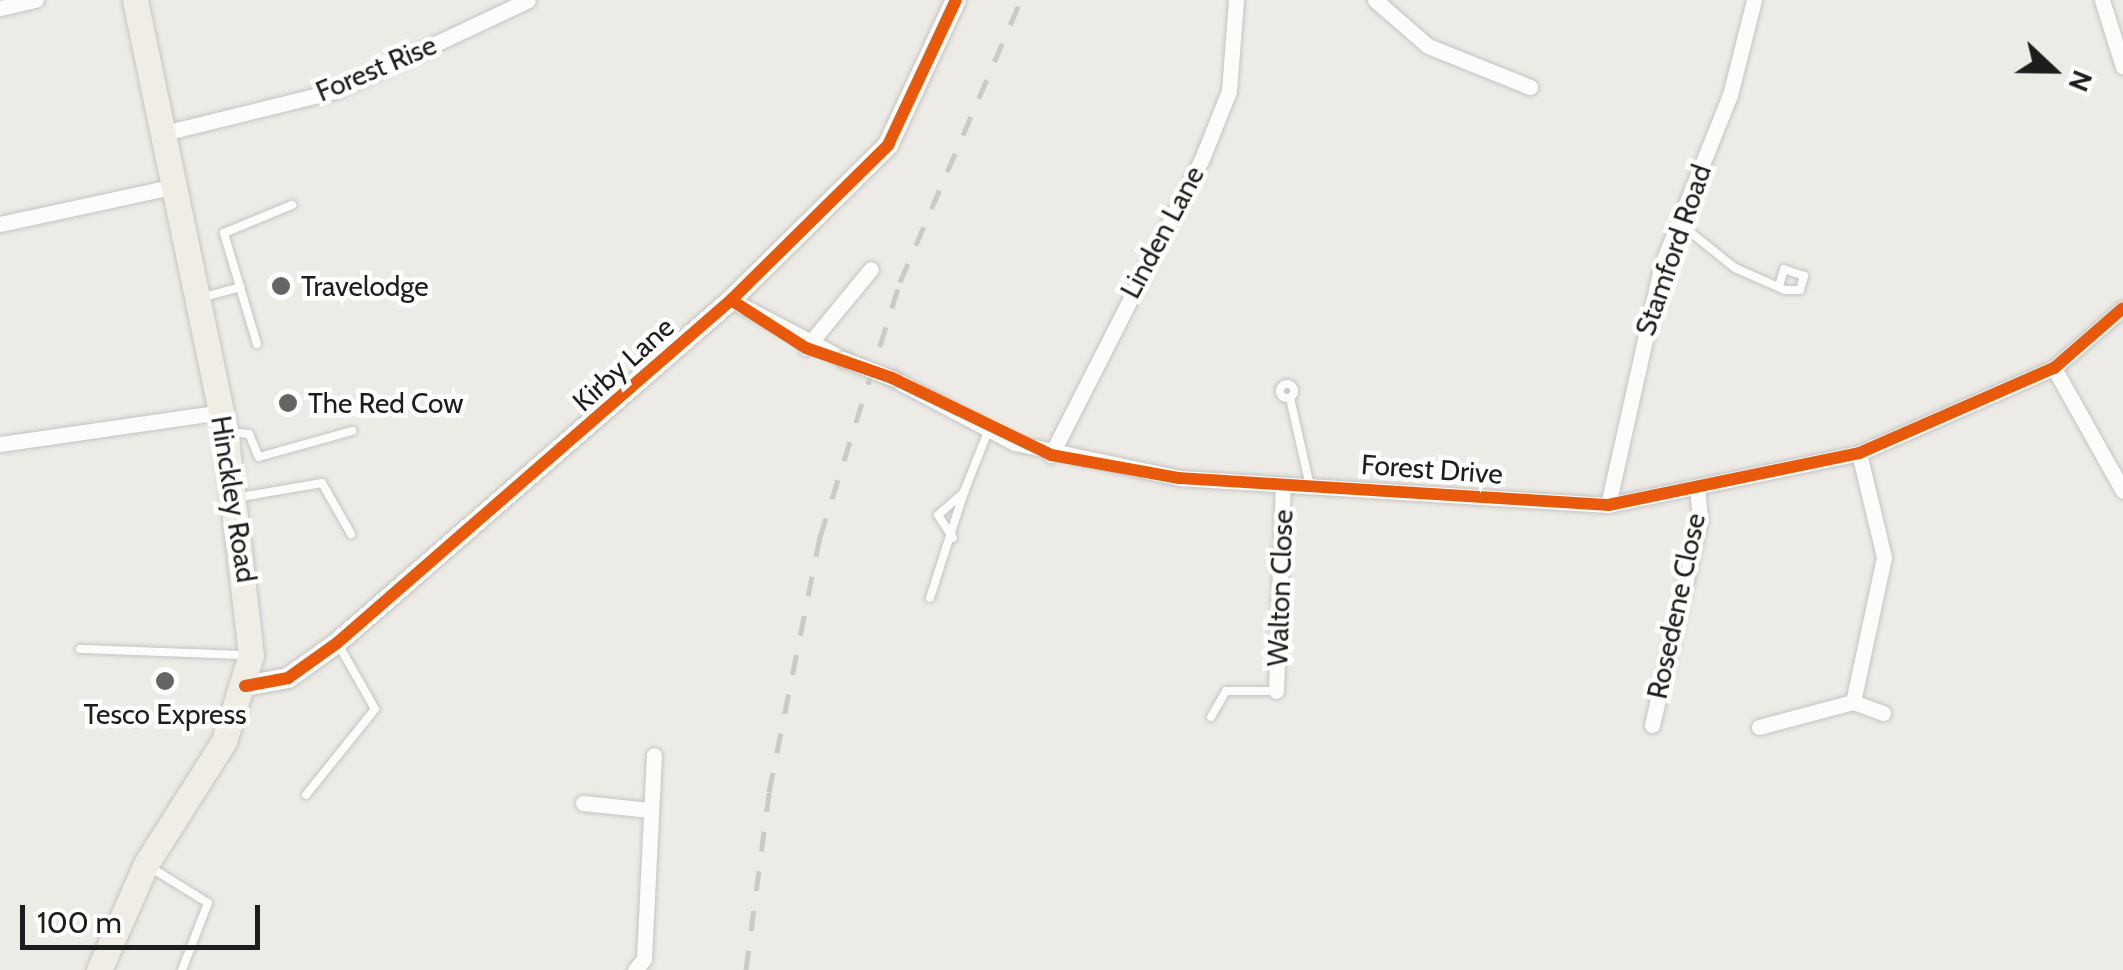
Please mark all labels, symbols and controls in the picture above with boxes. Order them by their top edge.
north arrow [2003,20,2103,120]
street label: Forest Rise [311,28,441,108]
text: N [2061,66,2100,97]
street label: Linden Lane [1113,160,1211,304]
street label: Stamford Road [1628,160,1718,340]
place label: Travelodge [301,269,429,303]
marker: Travelodge [270,275,292,297]
street label: Kirby Lane [566,310,680,418]
place label: The Red Cow [308,386,464,420]
marker: The Red Cow [277,392,299,414]
street label: Hinckley Road [204,413,264,585]
street label: Forest Drive [1360,447,1504,491]
street label: Walton Close [1260,509,1300,667]
street label: Rosedene Close [1640,510,1712,702]
marker: Tesco Express [154,670,176,692]
place label: Tesco Express [83,697,247,731]
scale bar [25,885,265,947]
text: 100 m [37,904,122,941]

